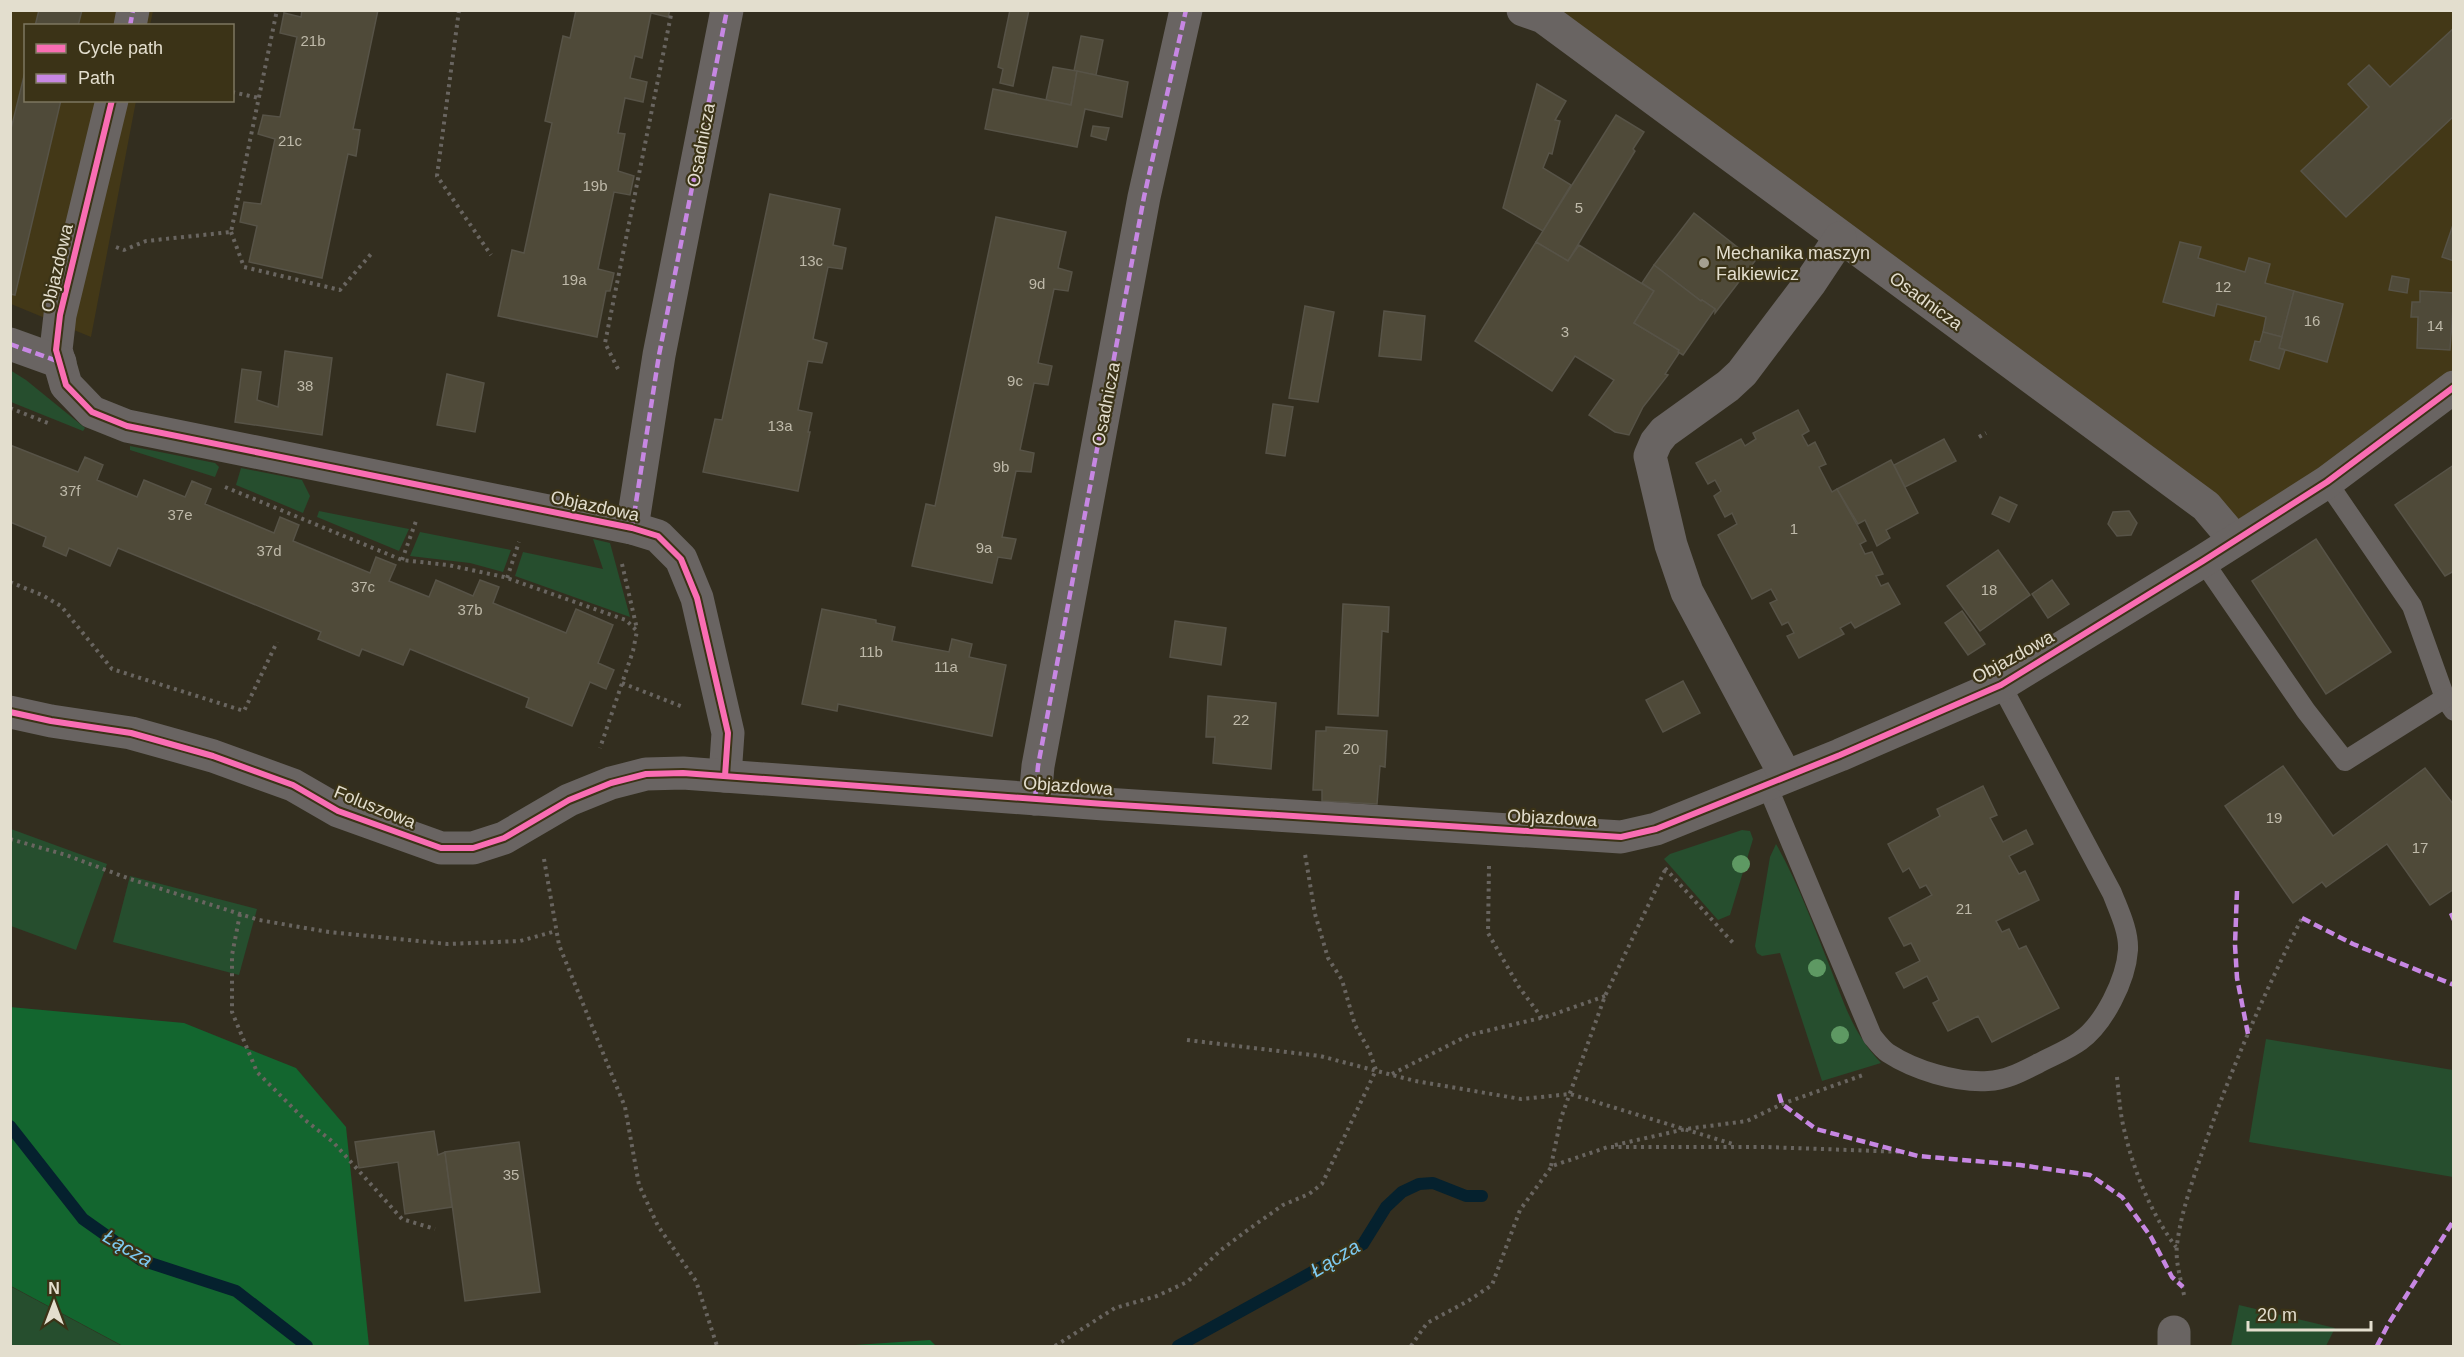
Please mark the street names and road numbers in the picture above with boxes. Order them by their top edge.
street label: Osadnicza [683,100,719,189]
street label: Objazdowa [37,221,77,314]
street label: Osadnicza [1886,268,1967,335]
street label: Osadnicza [1088,359,1124,448]
street label: Objazdowa [549,487,642,525]
street label: Objazdowa [1969,626,2058,688]
street label: Objazdowa [1022,773,1115,799]
street label: Foluszowa [331,782,420,833]
street label: Objazdowa [1507,806,1598,830]

